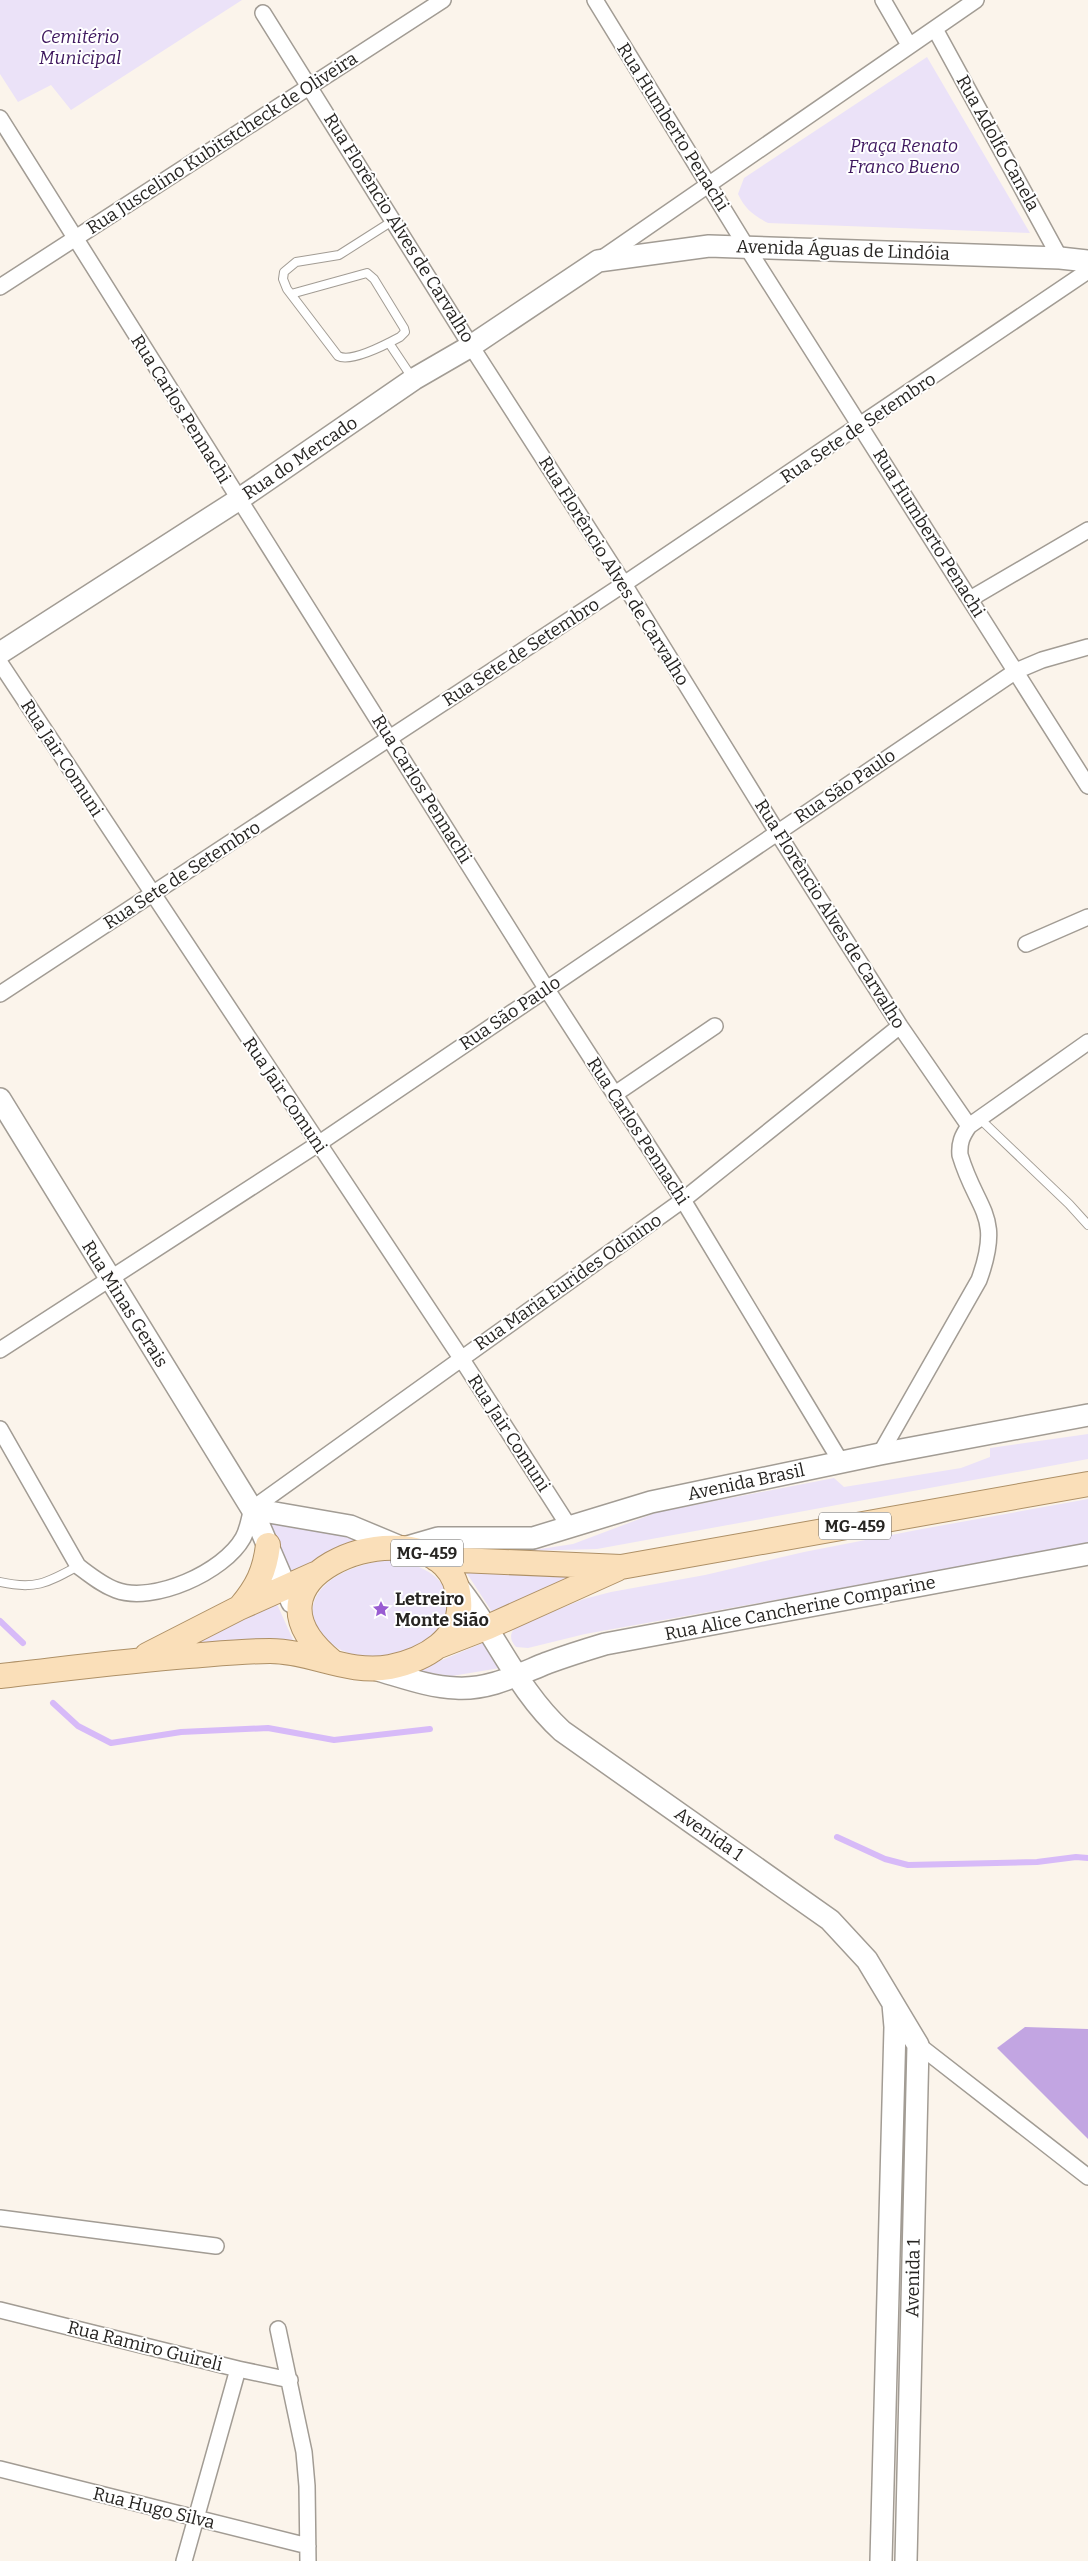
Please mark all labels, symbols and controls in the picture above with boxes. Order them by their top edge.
park label: Cemitério Municipal [39,26,121,69]
street label: Rua Humberto Penachi [612,39,734,215]
street label: Rua Juscelino Kubitstcheck de Oliveira [82,47,362,239]
street label: Rua Adolfo Canela [952,71,1045,215]
street label: Rua Florêncio Alves de Carvalho [319,109,479,347]
park label: Praça Renato Franco Bueno [848,135,960,178]
street label: Avenida Águas de Lindóia [736,235,950,265]
street label: Rua Carlos Pennachi [126,331,236,487]
street label: Rua Sete de Setembro [776,368,940,488]
street label: Rua do Mercado [238,412,362,504]
street label: Rua Humberto Penachi [868,445,990,621]
street label: Rua Florêncio Alves de Carvalho [534,452,694,690]
street label: Rua Sete de Setembro [439,593,603,711]
street label: Rua Jair Comuni [16,695,108,821]
street label: Rua Carlos Pennachi [367,711,477,867]
street label: Rua São Paulo [790,744,900,828]
street label: Rua Florêncio Alves de Carvalho [750,795,910,1033]
street label: Rua Sete de Setembro [100,816,264,934]
street label: Rua São Paulo [455,971,565,1055]
street label: Rua Jair Comuni [238,1033,332,1157]
street label: Rua Carlos Pennachi [582,1053,694,1209]
street label: Rua Maria Eurides Odinino [470,1209,666,1355]
street label: Rua Minas Gerais [77,1237,173,1371]
street label: Rua Jair Comuni [463,1370,555,1496]
street label: Avenida Brasil [685,1459,807,1505]
road number: MG-459 [819,1512,891,1540]
road number: MG-459 [391,1540,463,1566]
street label: Rua Alice Cancherine Comparine [663,1571,937,1645]
place label: Letreiro Monte Sião [395,1588,489,1631]
place icon: Letreiro Monte Sião [371,1599,391,1619]
street label: Avenida 1 [670,1802,748,1866]
street label: Avenida 1 [901,2238,925,2318]
street label: Rua Ramiro Guireli [65,2316,225,2376]
street label: Rua Hugo Silva [91,2482,217,2534]

